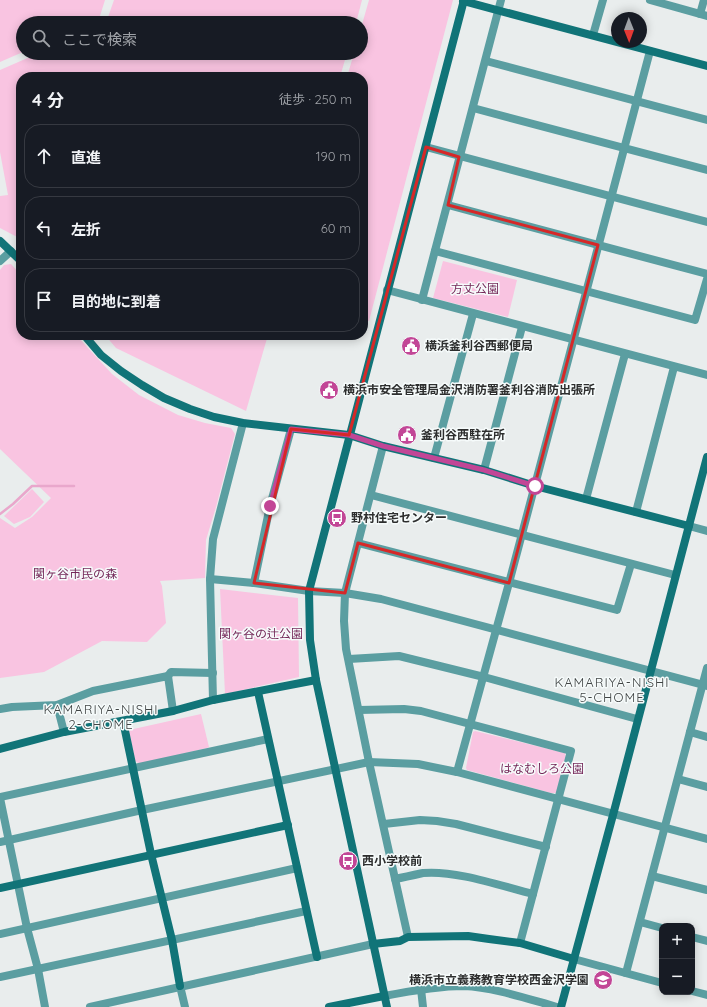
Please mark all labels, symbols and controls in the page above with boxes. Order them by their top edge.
north arrow [611,12,647,48]
search box [16,16,368,60]
icon: search [30,27,52,49]
text: ここで検索 [62,30,137,49]
text: 4 分 [32,89,64,110]
text: 徒歩 · 250 m [279,91,352,107]
icon: ahead [33,145,55,167]
text: 直進 [71,148,101,167]
text: 190 m [316,148,351,164]
icon: left [33,217,55,239]
text: 左折 [71,220,101,239]
text: 60 m [321,220,351,236]
park label: 方丈公園 [451,281,499,296]
icon: arrive [33,289,55,311]
text: 目的地に到着 [71,292,161,311]
public building icon: 横浜釜利谷西郵便局 [400,335,422,357]
place label: 横浜釜利谷西郵便局 [425,338,533,353]
public building icon: 横浜市安全管理局金沢消防署釜利谷消防出張所 [318,379,340,401]
place label: 横浜市安全管理局金沢消防署釜利谷消防出張所 [343,382,595,397]
public building icon: 釜利谷西駐在所 [396,424,418,446]
place label: 釜利谷西駐在所 [421,427,505,442]
route start [526,477,544,495]
route end [261,497,279,515]
bus stop icon: 野村住宅センター [326,507,348,529]
place label: 野村住宅センター [351,510,447,525]
park label: 関ヶ谷市民の森 [33,566,117,581]
park label: 関ヶ谷の辻公園 [219,626,303,641]
district label: KAMARIYA-NISHI 5-CHOME [554,674,670,705]
district label: KAMARIYA-NISHI 2-CHOME [43,701,159,732]
park label: はなむしろ公園 [500,761,584,776]
bus stop icon: 西小学校前 [337,850,359,872]
place label: 西小学校前 [362,853,422,868]
map controls [659,923,695,995]
button: + [659,923,695,959]
button: − [659,959,695,995]
school or university icon: 横浜市立義務教育学校西金沢学園 [592,969,614,991]
place label: 横浜市立義務教育学校西金沢学園 [409,972,589,987]

